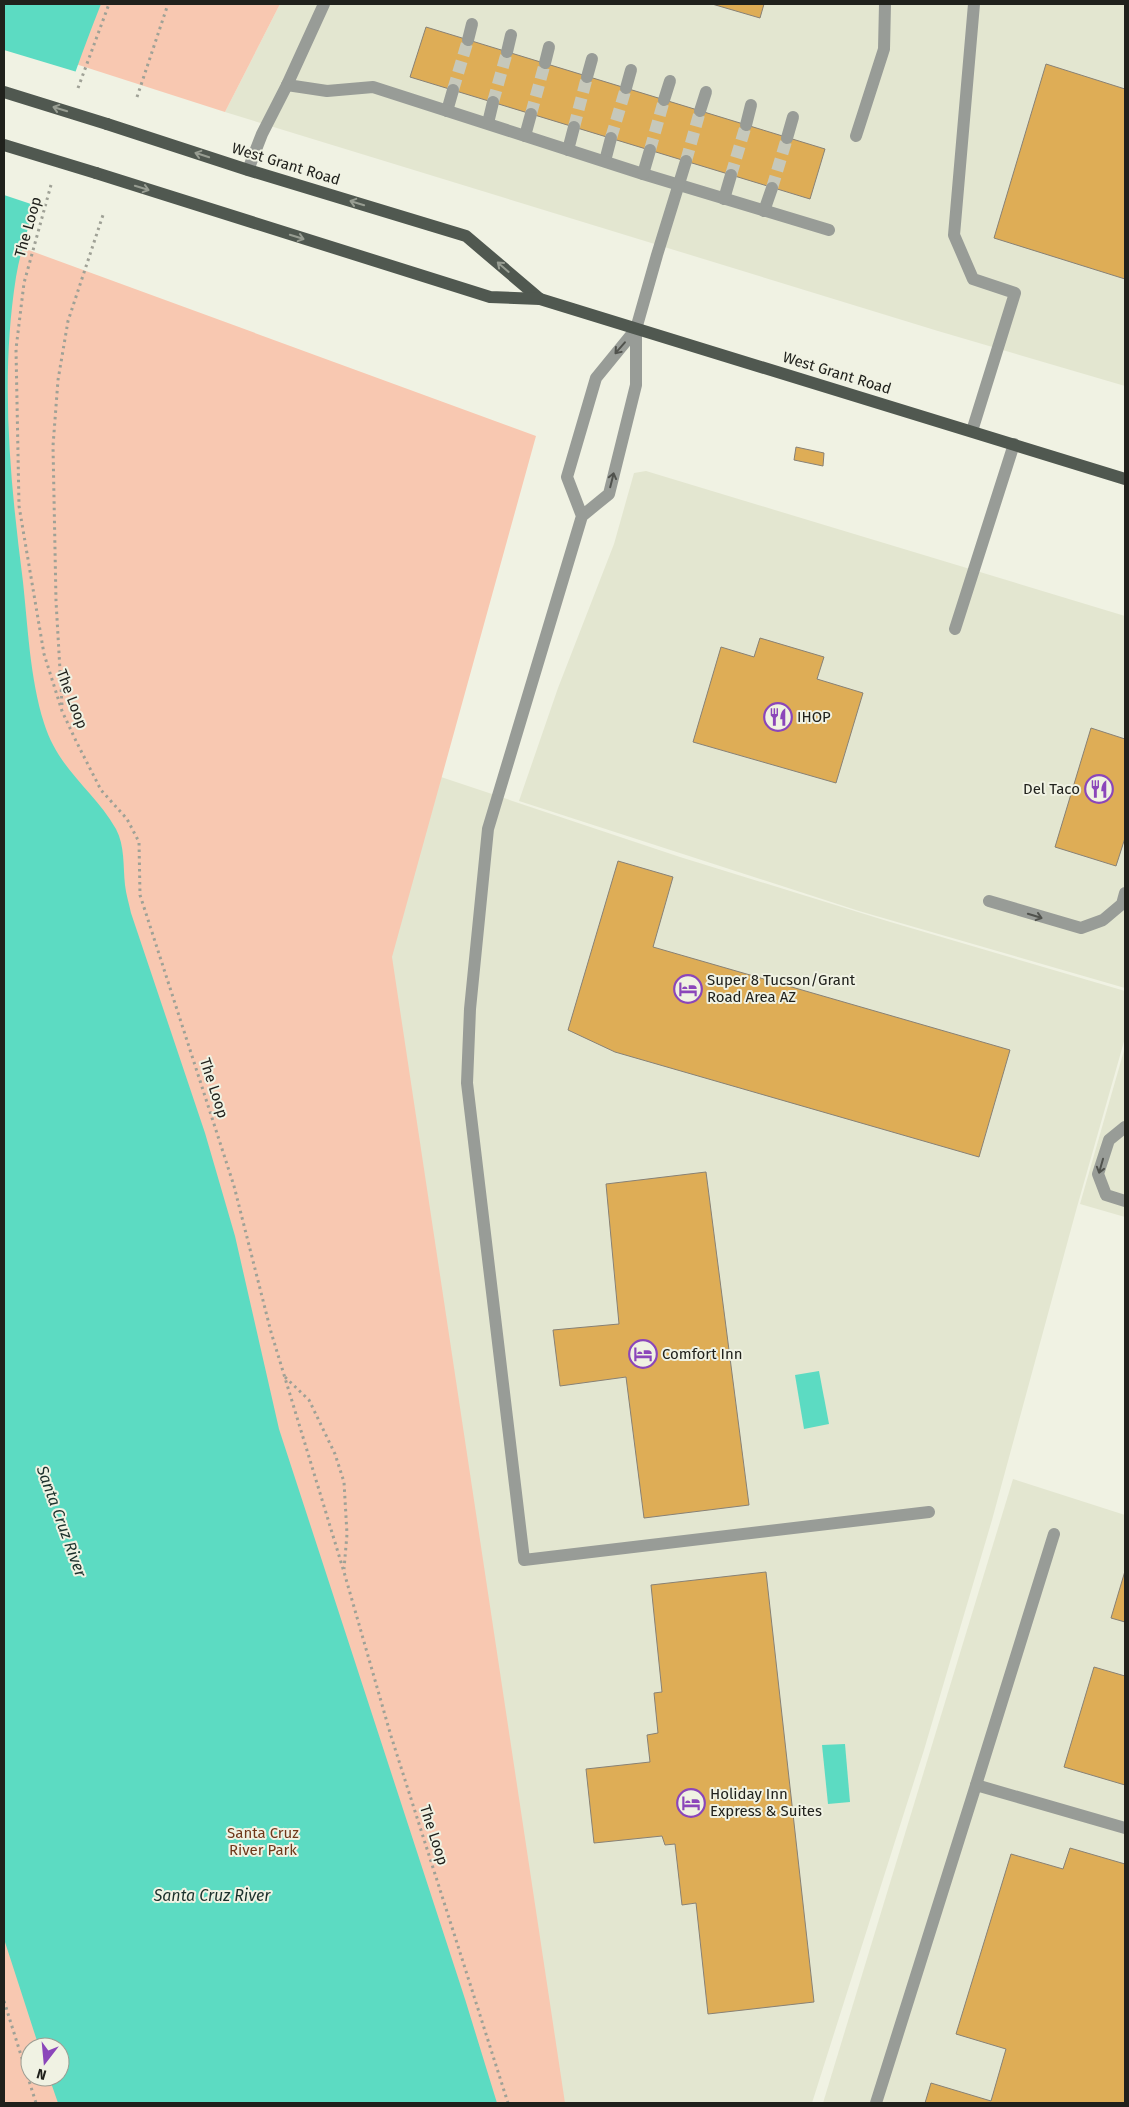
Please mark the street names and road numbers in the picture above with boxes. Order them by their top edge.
street label: West Grant Road [230,139,342,189]
street label: The Loop [11,195,45,259]
street label: West Grant Road [781,348,893,398]
street label: The Loop [52,667,92,731]
street label: The Loop [196,1056,232,1120]
street label: The Loop [416,1803,452,1867]

